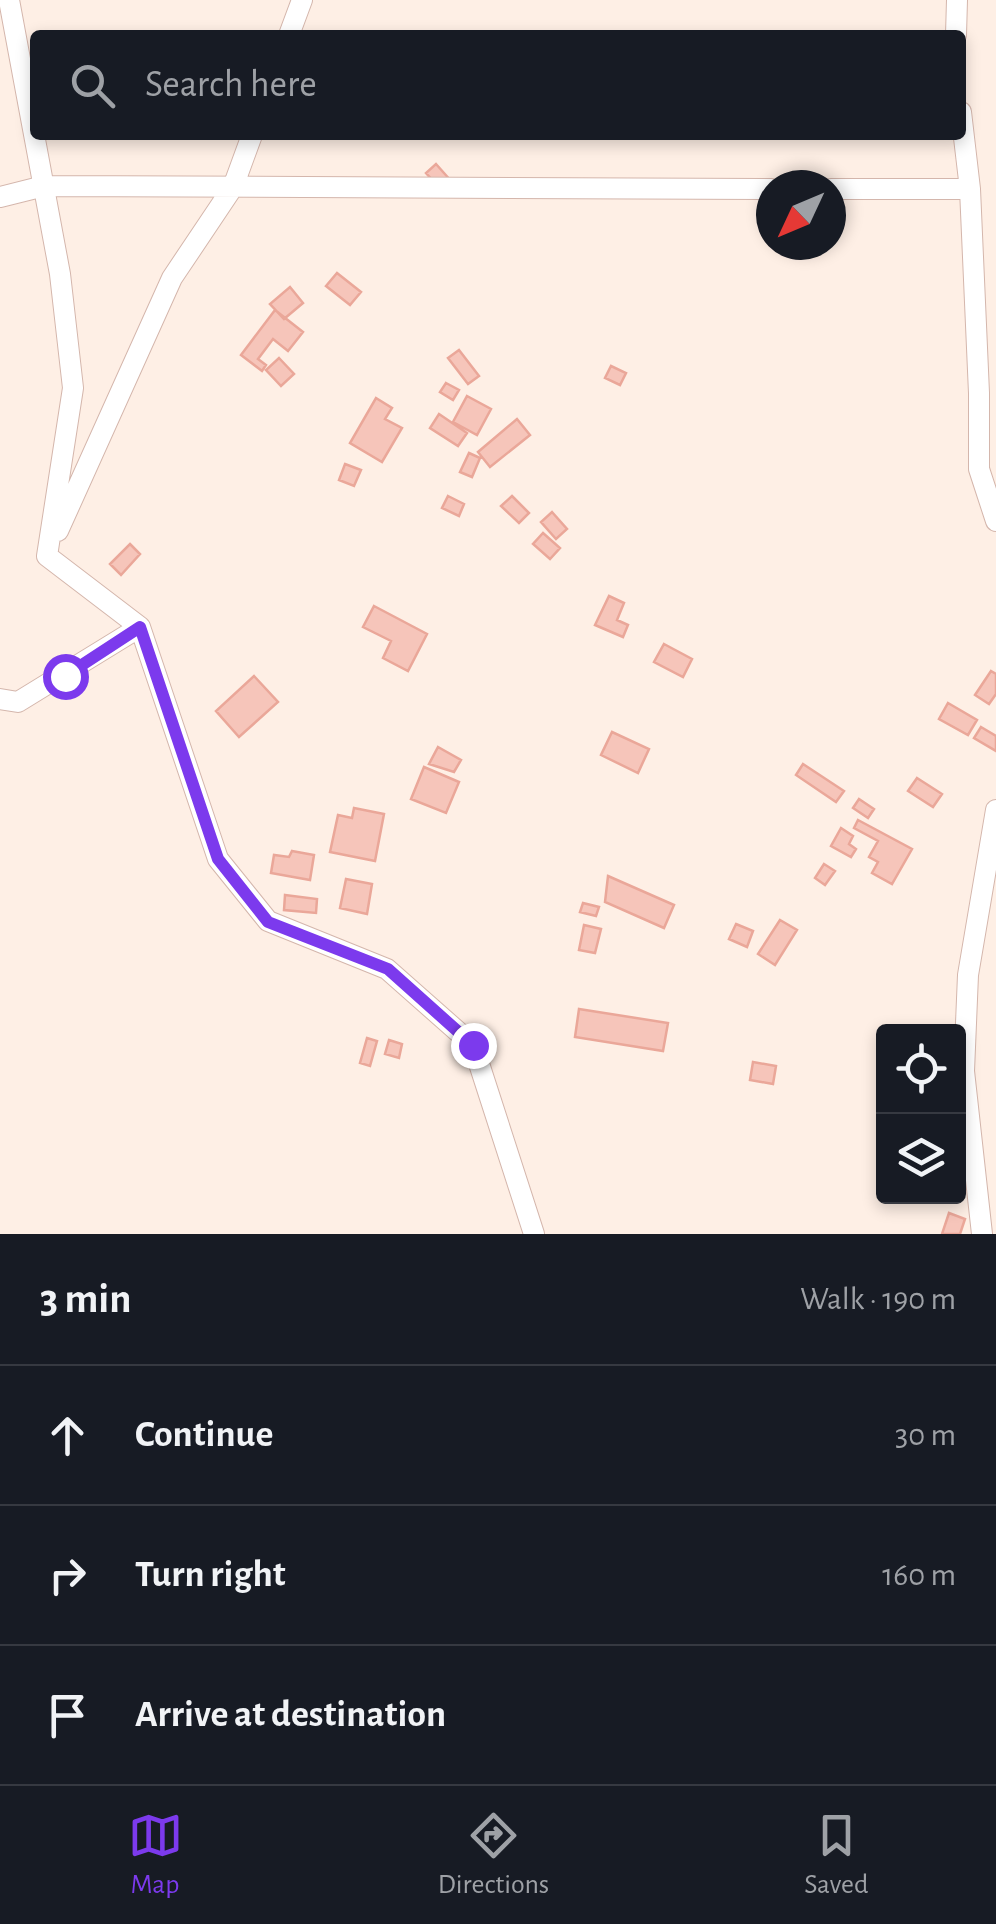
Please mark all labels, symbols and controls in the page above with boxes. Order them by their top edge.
search box [30,30,966,140]
icon: search [65,58,120,113]
text: Search here [145,66,317,104]
north arrow [756,170,846,260]
route start [43,654,89,700]
route end [451,1023,497,1069]
map controls [876,1024,966,1204]
button: locate [876,1024,966,1114]
button: layers [876,1114,966,1204]
text: 3 min [40,1278,132,1320]
text: Walk · 190 m [800,1283,956,1315]
icon: ahead [40,1408,95,1463]
text: Continue [135,1416,273,1454]
text: 30 m [895,1419,956,1451]
icon: right [40,1548,95,1603]
text: Turn right [135,1556,285,1594]
text: 160 m [882,1559,956,1591]
icon: arrive [40,1688,95,1743]
text: Arrive at destination [135,1696,446,1734]
tab: Map [128,1808,183,1902]
tab: Directions [438,1808,549,1902]
tab: Saved [804,1808,868,1902]

